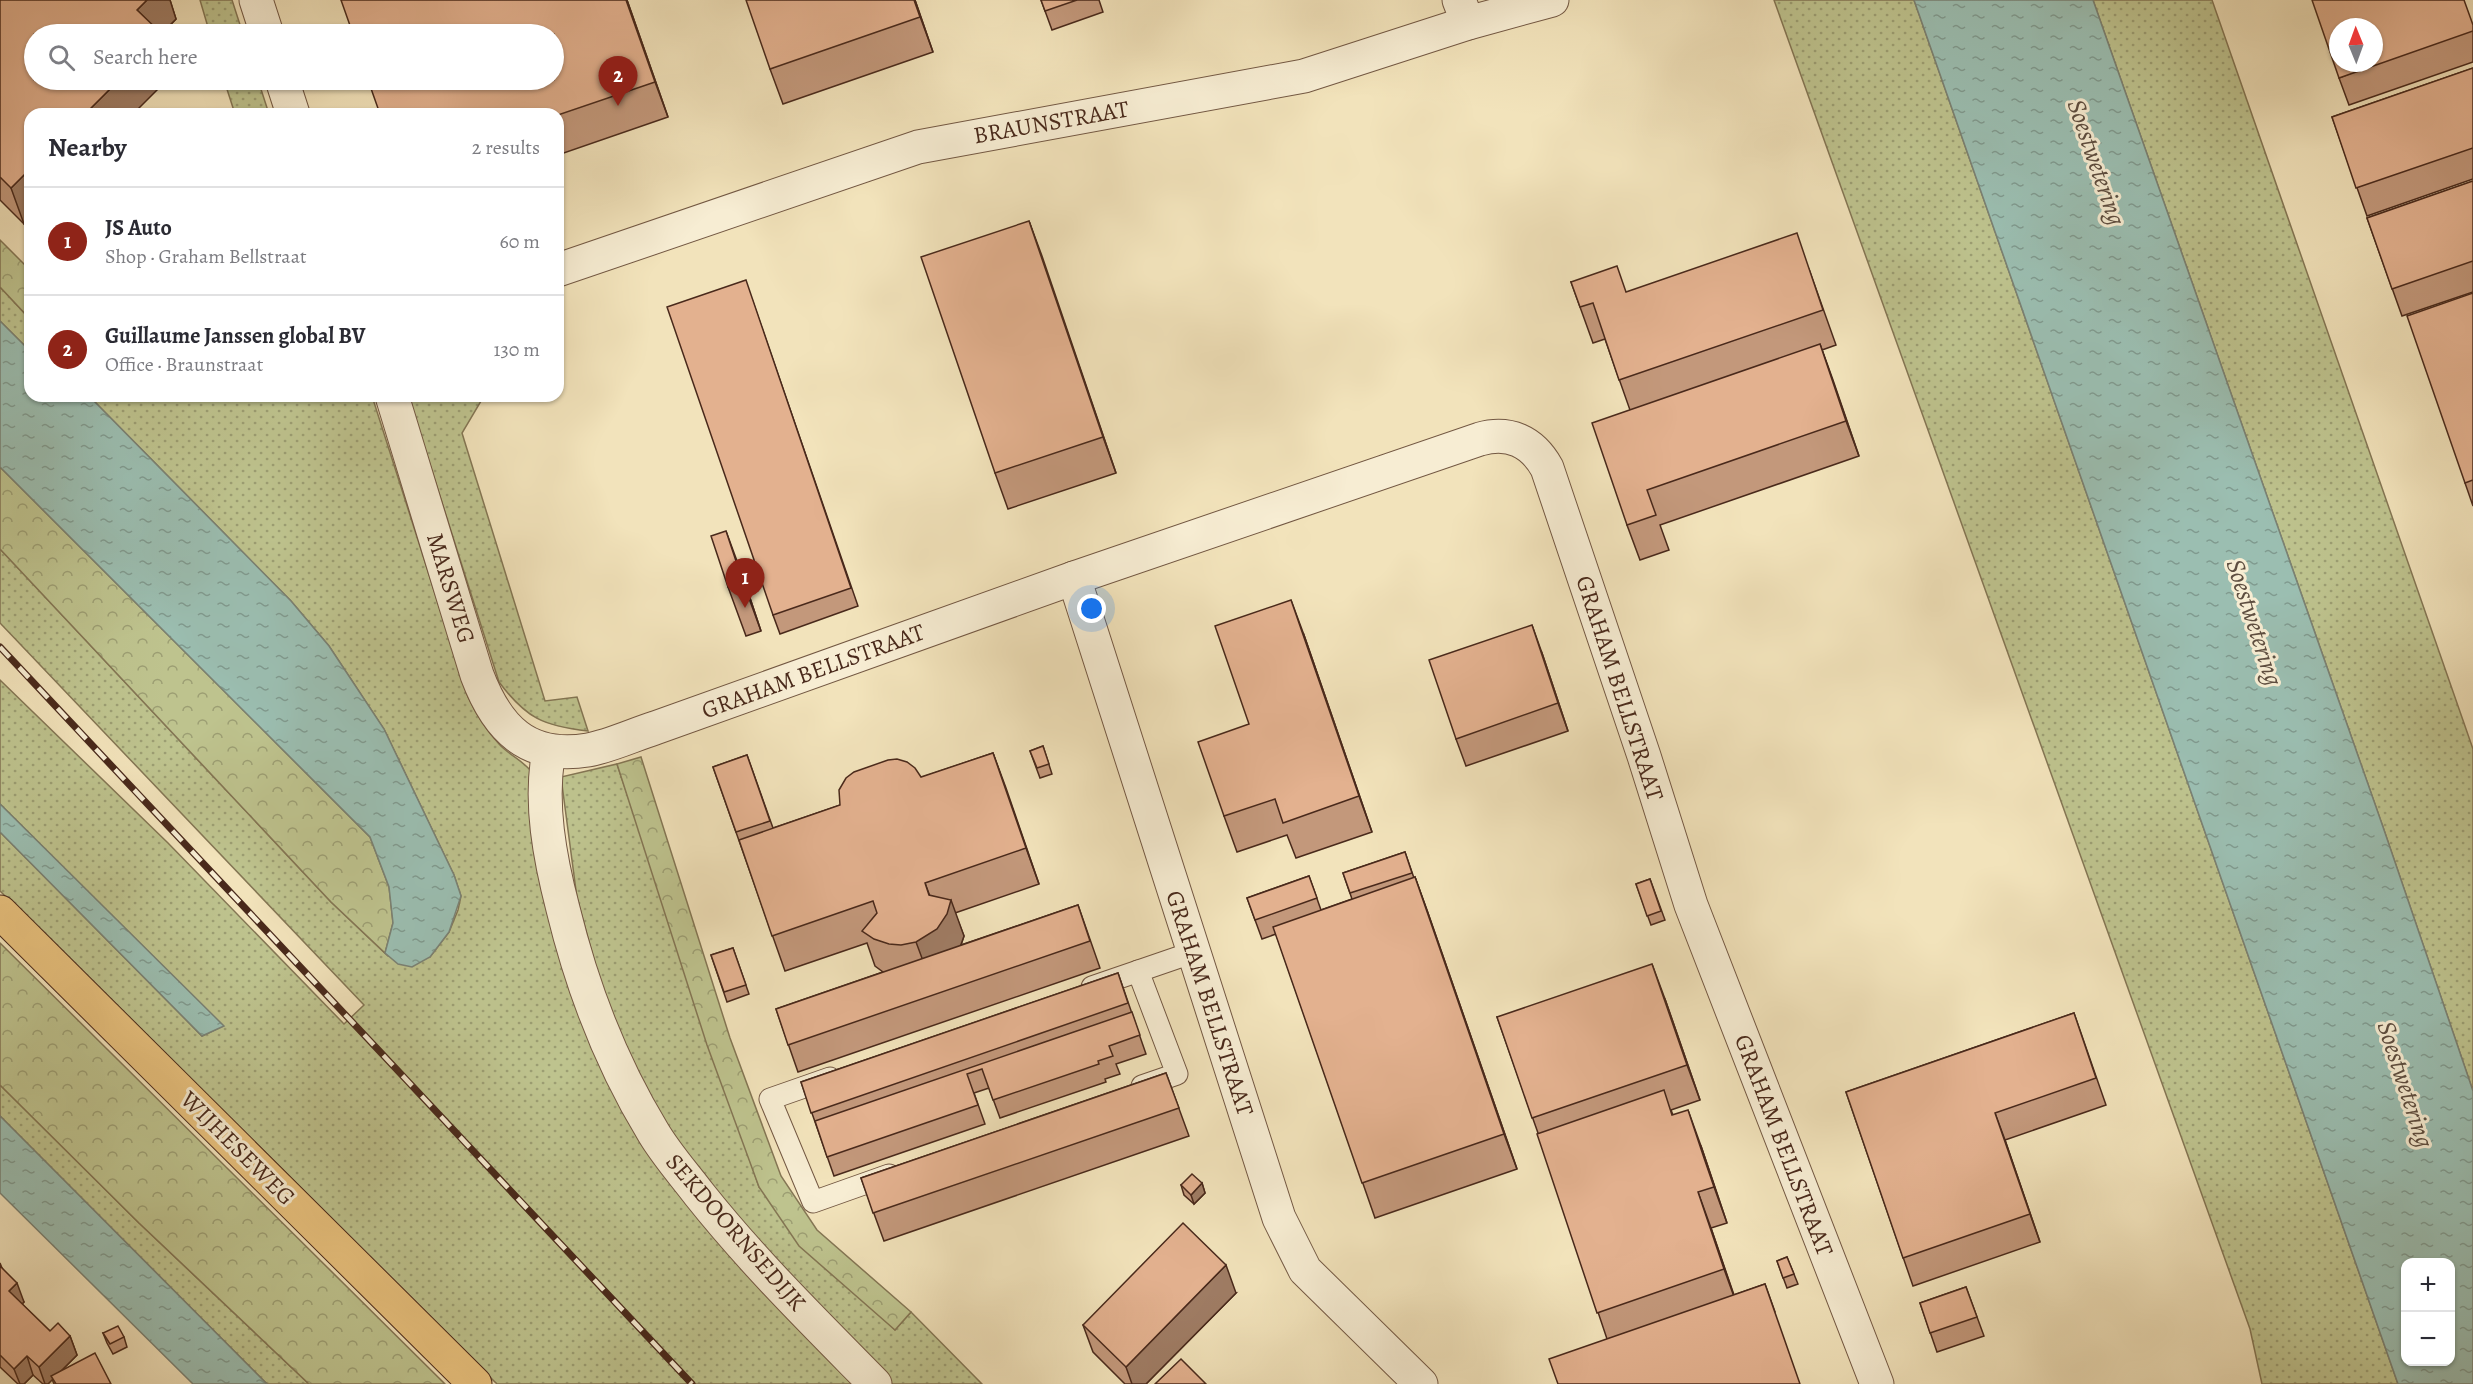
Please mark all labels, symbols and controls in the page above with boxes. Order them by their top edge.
north arrow [2329,18,2383,72]
search box [24,24,564,90]
icon: search [45,41,78,74]
text: Search here [93,42,198,72]
pin: 2 [598,57,638,106]
street label: BRAUNSTRAAT [971,93,1131,151]
water label: Soestwetering [2059,94,2135,230]
text: Nearby [48,130,127,165]
text: 2 results [472,134,540,161]
text: JS Auto [105,213,172,243]
text: 1 [64,228,71,255]
text: 60 m [500,228,540,255]
text: Shop · Graham Bellstraat [105,243,307,270]
text: Guillaume Janssen global BV [105,321,366,351]
text: 2 [63,336,72,363]
text: 130 m [494,336,540,363]
text: Office · Braunstraat [105,351,263,378]
street label: MARSWEG [419,529,483,647]
water label: Soestwetering [2218,554,2292,690]
pin: 1 [726,558,764,608]
street label: GRAHAM BELLSTRAAT [1568,571,1672,805]
your location [1077,594,1106,623]
street label: GRAHAM BELLSTRAAT [697,616,929,726]
street label: GRAHAM BELLSTRAAT [1158,886,1262,1120]
water label: Soestwetering [2369,1016,2443,1152]
street label: GRAHAM BELLSTRAAT [1727,1030,1841,1260]
street label: WIJHESEWEG [173,1083,302,1212]
street label: SEKDOORNSEDIJK [659,1146,813,1318]
map controls [2401,1258,2455,1366]
button: + [2401,1258,2455,1312]
button: − [2401,1312,2455,1366]

